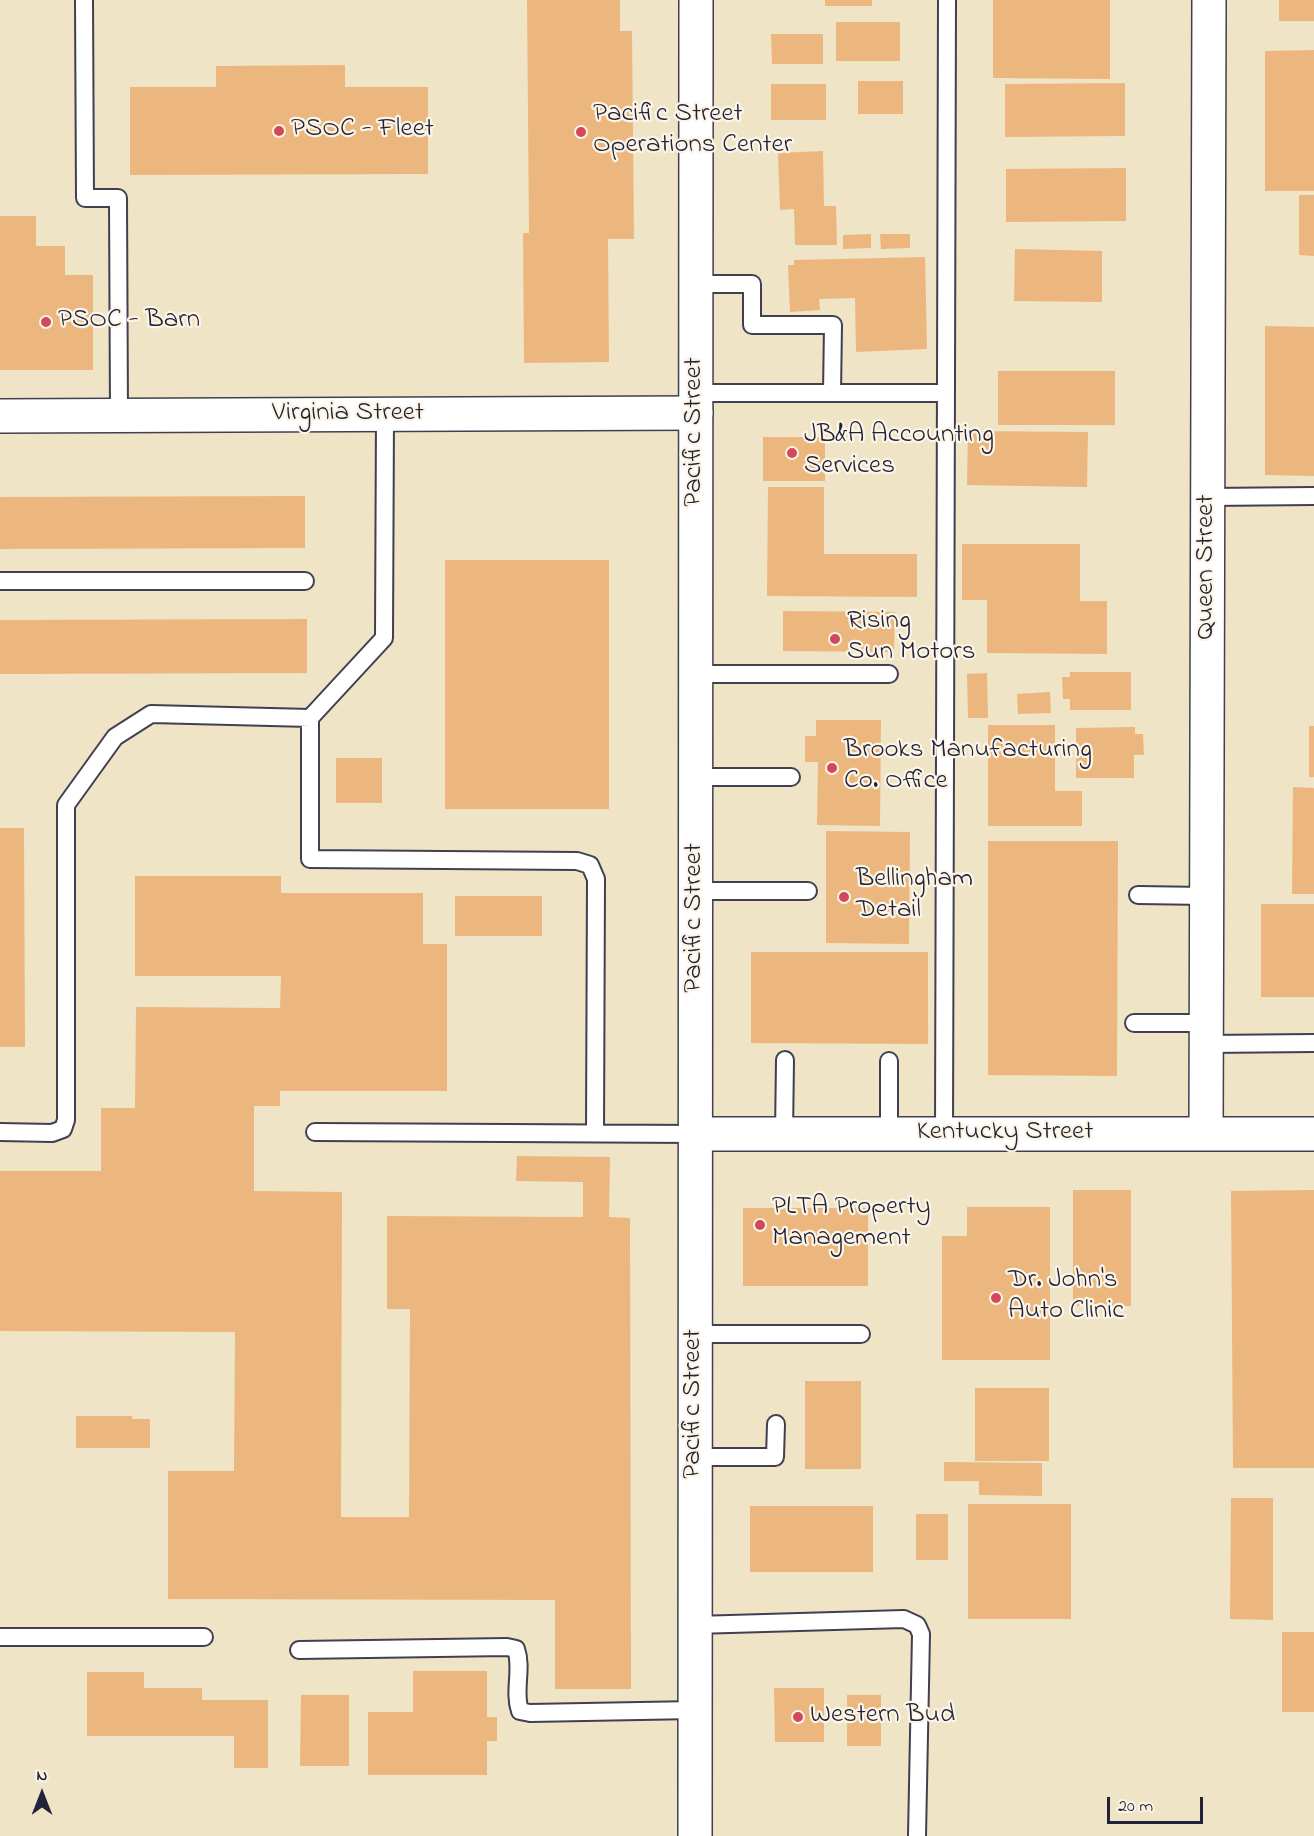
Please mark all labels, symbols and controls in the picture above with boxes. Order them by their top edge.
place label: Pacific Street Operations Center [593,100,792,163]
place label: PSOC - Fleet [291,115,434,147]
marker: PSOC - Fleet [272,124,286,138]
marker: Pacific Street Operations Center [574,125,588,139]
place label: PSOC - Barn [58,306,200,338]
marker: PSOC - Barn [39,315,53,329]
street label: Pacific Street [680,357,712,507]
street label: Virginia Street [272,399,424,431]
place label: JB&A Accounting Services [804,421,994,484]
marker: JB&A Accounting Services [785,446,799,460]
street label: Queen Street [1192,494,1224,640]
place label: Rising Sun Motors [847,607,975,670]
marker: Rising Sun Motors [828,632,842,646]
place label: Brooks Manufacturing Co. Office [844,736,1092,799]
marker: Brooks Manufacturing Co. Office [825,761,839,775]
street label: Pacific Street [680,843,712,993]
place label: Bellingham Detail [856,865,973,928]
marker: Bellingham Detail [837,890,851,904]
street label: Kentucky Street [917,1118,1093,1150]
place label: PLTA Property Management [772,1193,931,1256]
marker: PLTA Property Management [753,1218,767,1232]
place label: Dr. John's Auto Clinic [1008,1266,1124,1329]
marker: Dr. John's Auto Clinic [989,1291,1003,1305]
street label: Pacific Street [679,1329,711,1479]
place label: Western Bud [810,1701,955,1733]
marker: Western Bud [791,1710,805,1724]
north arrow [12,1764,72,1824]
text: N [37,1764,47,1788]
scale bar [1110,1785,1206,1823]
text: 20 m [1118,1794,1153,1820]

